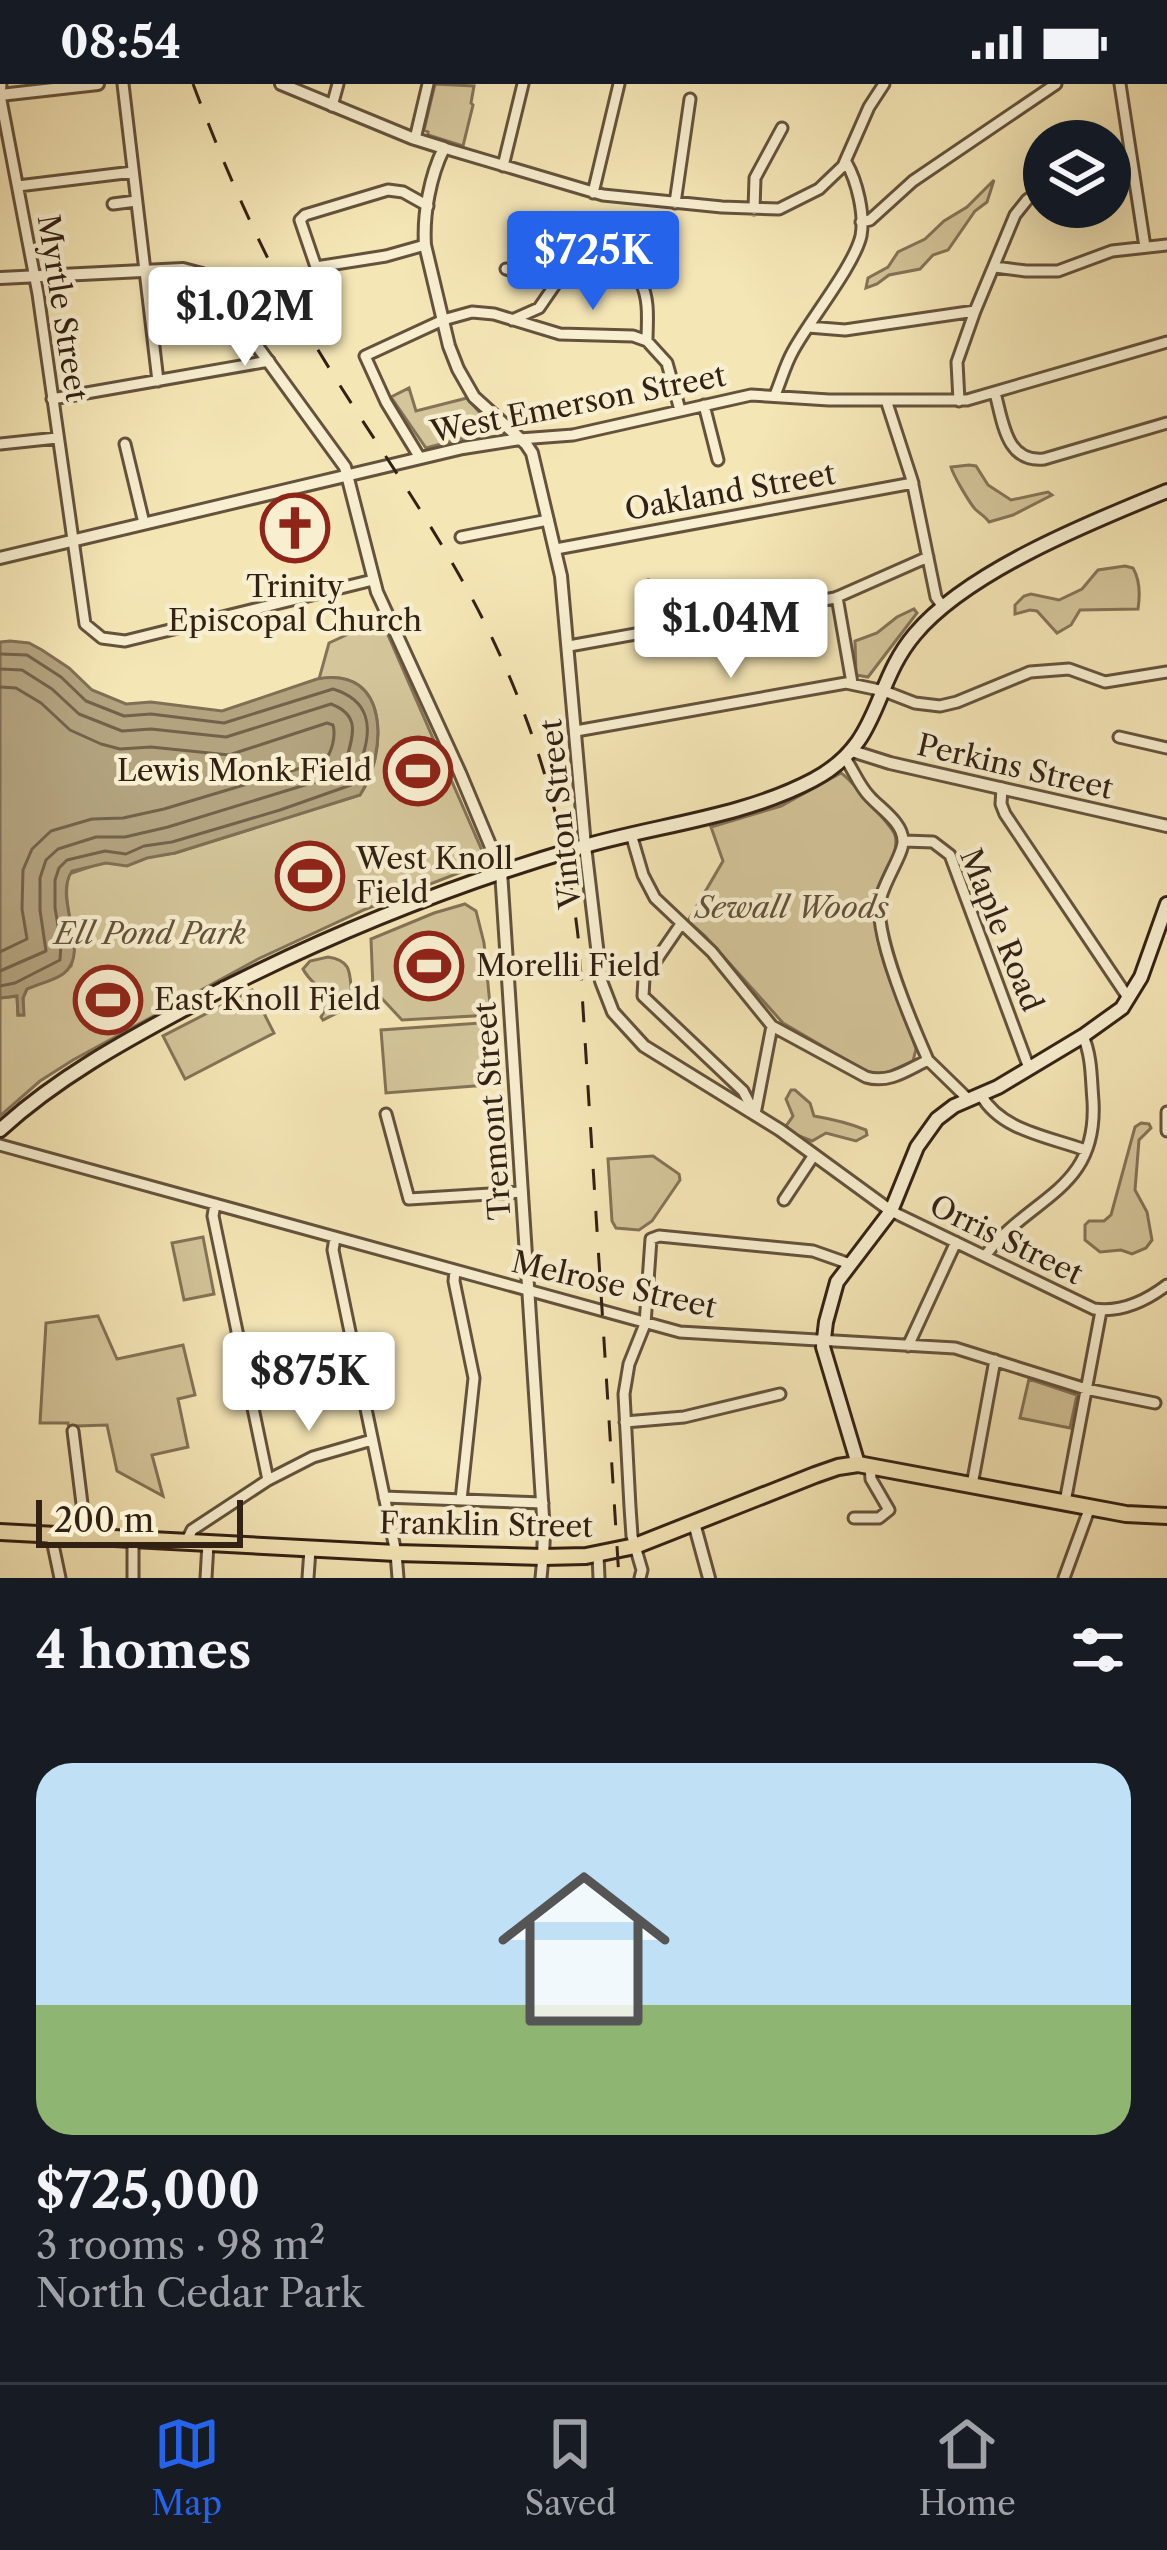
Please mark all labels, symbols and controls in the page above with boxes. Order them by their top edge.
text: 08:54 [60,14,181,70]
map controls [1023,120,1131,228]
button: layers [1023,120,1131,228]
pin: $725K [509,211,677,313]
street label: Myrtle Street [29,212,96,404]
text: $725K [534,226,652,274]
pin: $1.02M [147,267,343,369]
text: $1.02M [176,282,314,330]
street label: West Emerson Street [426,357,729,450]
street label: Oakland Street [622,455,838,528]
church icon: Trinity Episcopal Church [260,493,330,563]
place label: Trinity Episcopal Church [168,568,422,639]
pin: $1.04M [633,579,829,681]
text: $1.04M [661,594,801,642]
street label: Vinton Street [532,717,589,912]
street label: Perkins Street [914,726,1117,807]
sports icon: Lewis Monk Field [383,736,453,806]
place label: Lewis Monk Field [117,752,372,789]
place label: West Knoll Field [355,840,513,911]
sports icon: West Knoll Field [275,841,345,911]
street label: Maple Road [952,843,1051,1017]
park label: Sewall Woods [693,889,889,926]
park label: Ell Pond Park [52,915,246,952]
sports icon: Morelli Field [394,931,464,1001]
place label: Morelli Field [476,947,661,984]
sports icon: East Knoll Field [73,965,143,1035]
place label: East Knoll Field [154,981,381,1018]
street label: Tremont Street [466,1000,519,1221]
street label: Orris Street [924,1187,1089,1293]
street label: Melrose Street [508,1243,720,1326]
pin: $875K [225,1332,393,1434]
text: $875K [250,1347,368,1395]
scale bar [36,1494,243,1547]
text: 200 m [54,1500,154,1541]
street label: Franklin Street [379,1504,594,1545]
icon: filters [1065,1617,1131,1683]
text: 4 homes [36,1619,251,1681]
icon: home [476,1841,692,2057]
text: $725,000 [36,2159,260,2221]
text: 3 rooms · 98 m² [36,2221,325,2269]
text: North Cedar Park [36,2269,363,2317]
tab: Map [151,2411,222,2524]
tab: Saved [525,2411,616,2524]
tab: Home [919,2411,1016,2524]

